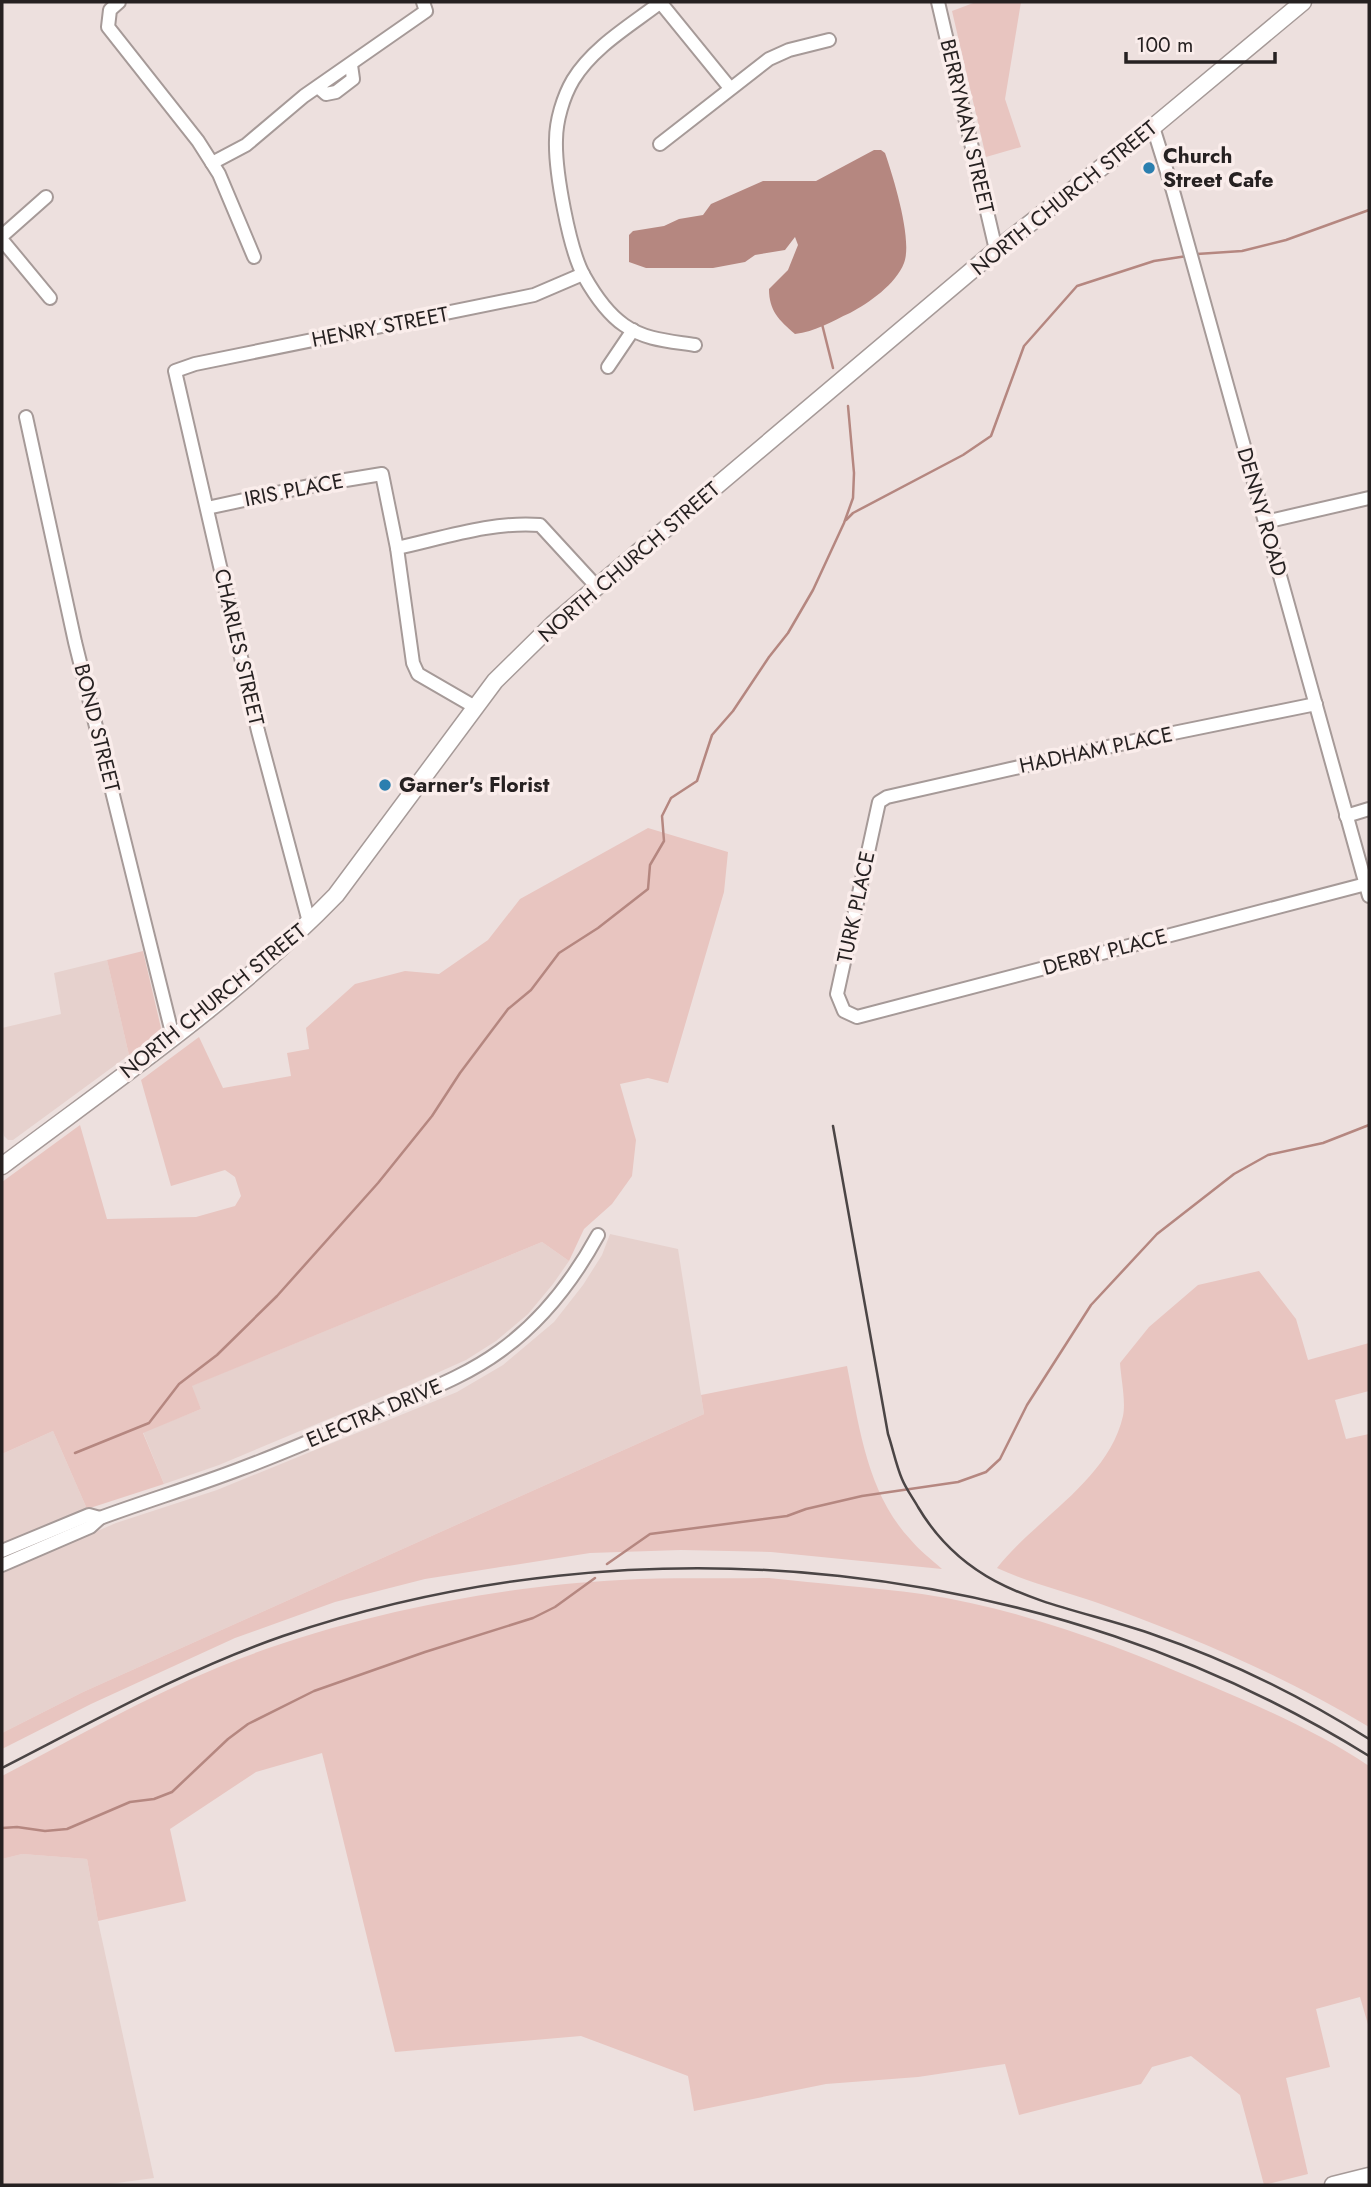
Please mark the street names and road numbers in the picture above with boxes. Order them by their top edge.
street label: BERRYMAN STREET [932,36,1002,216]
street label: NORTH CHURCH STREET [965,113,1164,283]
street label: HENRY STREET [309,299,451,355]
street label: DENNY ROAD [1229,444,1295,580]
street label: IRIS PLACE [242,466,346,514]
street label: NORTH CHURCH STREET [532,475,726,649]
street label: CHARLES STREET [206,566,272,728]
street label: BOND STREET [67,661,127,795]
street label: HADHAM PLACE [1017,719,1175,781]
street label: TURK PLACE [830,848,882,966]
street label: NORTH CHURCH STREET [114,916,313,1086]
street label: DERBY PLACE [1040,921,1170,983]
street label: ELECTRA DRIVE [302,1371,446,1455]

